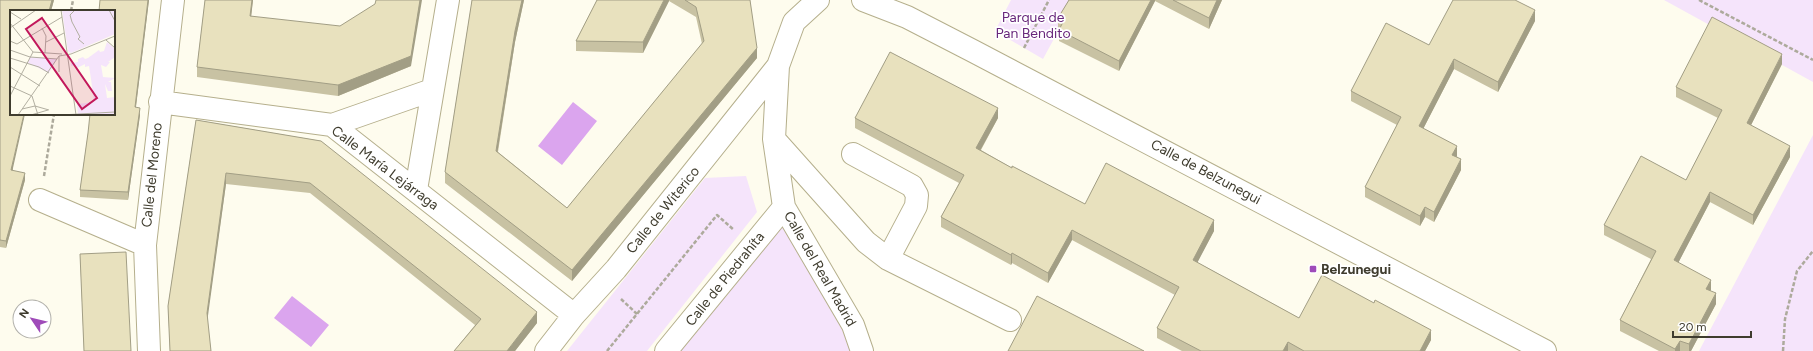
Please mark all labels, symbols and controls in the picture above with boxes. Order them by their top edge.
park label: Parque de Pan Bendito [995,9,1071,42]
inset map [10,10,115,115]
street label: Calle del Moreno [138,122,166,228]
street label: Calle María Lejárraga [328,122,442,214]
street label: Calle de Belzunegui [1148,136,1264,208]
street label: Calle de Witerico [623,163,703,257]
street label: Calle del Real Madrid [780,208,860,330]
street label: Calle de Piedrahíta [682,228,768,330]
place label: Belzunegui [1321,261,1391,278]
marker: Belzunegui [1308,264,1318,274]
north arrow [12,299,52,339]
text: N [16,306,32,321]
scale bar [1673,313,1751,339]
text: 20 m [1679,320,1707,334]

